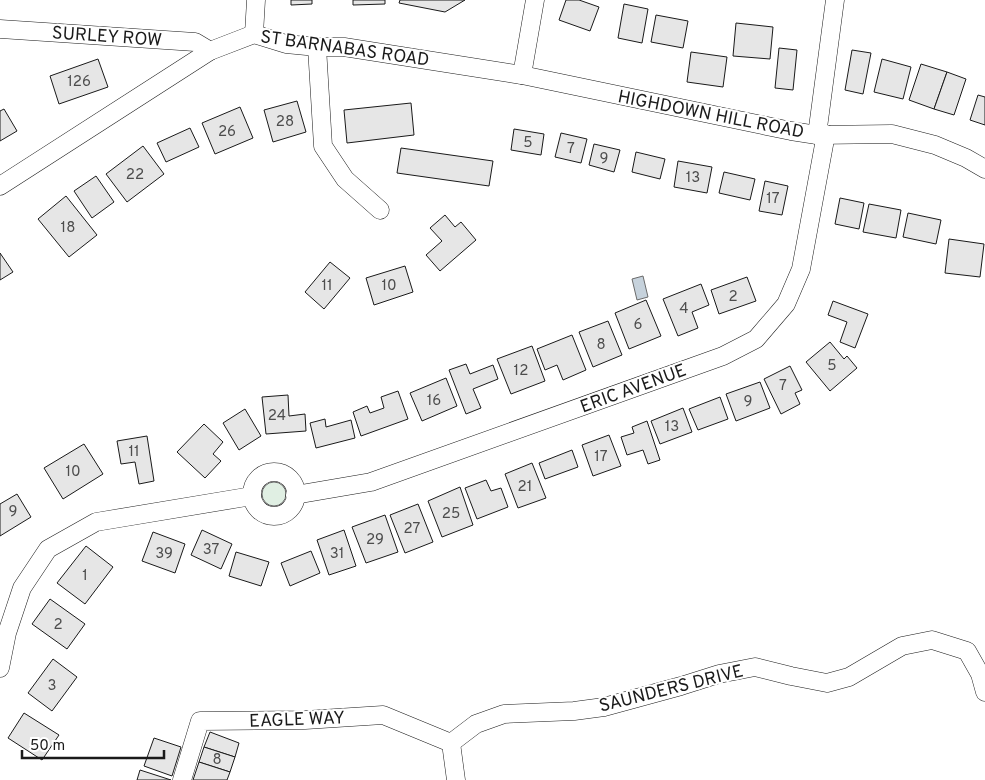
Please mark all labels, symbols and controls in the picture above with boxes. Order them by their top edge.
street label: SURLEY ROW [51,22,163,53]
street label: ST BARNABAS ROAD [259,26,431,73]
house number: 126 [67,73,91,92]
street label: HIGHDOWN HILL ROAD [616,86,806,145]
house number: 28 [276,113,294,132]
house number: 26 [218,123,236,142]
house number: 5 [523,134,533,153]
house number: 7 [567,140,575,159]
house number: 9 [600,150,608,169]
house number: 22 [126,166,144,185]
house number: 13 [686,169,700,188]
house number: 17 [766,190,780,209]
house number: 18 [61,219,75,238]
house number: 11 [321,277,333,296]
house number: 10 [381,277,397,296]
house number: 2 [728,288,738,307]
house number: 4 [679,300,689,319]
house number: 6 [634,316,643,335]
house number: 8 [596,336,606,355]
house number: 5 [827,357,837,376]
street label: ERIC AVENUE [577,360,690,419]
house number: 12 [514,362,528,381]
house number: 7 [779,377,787,396]
house number: 16 [427,392,441,411]
house number: 9 [744,393,752,412]
house number: 24 [268,407,286,426]
house number: 13 [665,418,679,437]
house number: 11 [128,443,140,462]
house number: 17 [594,448,608,467]
house number: 10 [65,463,81,482]
house number: 21 [518,478,532,497]
house number: 9 [9,503,17,522]
house number: 25 [442,505,460,524]
house number: 27 [404,520,421,539]
house number: 29 [366,531,384,550]
house number: 37 [203,541,220,560]
house number: 39 [155,545,173,564]
house number: 31 [330,545,344,564]
house number: 1 [82,567,88,586]
house number: 2 [53,616,63,635]
street label: SAUNDERS DRIVE [597,660,746,718]
house number: 3 [47,677,57,696]
street label: EAGLE WAY [249,707,345,734]
scale bar [22,728,165,760]
text: 50 m [30,737,65,756]
house number: 8 [212,751,222,770]

